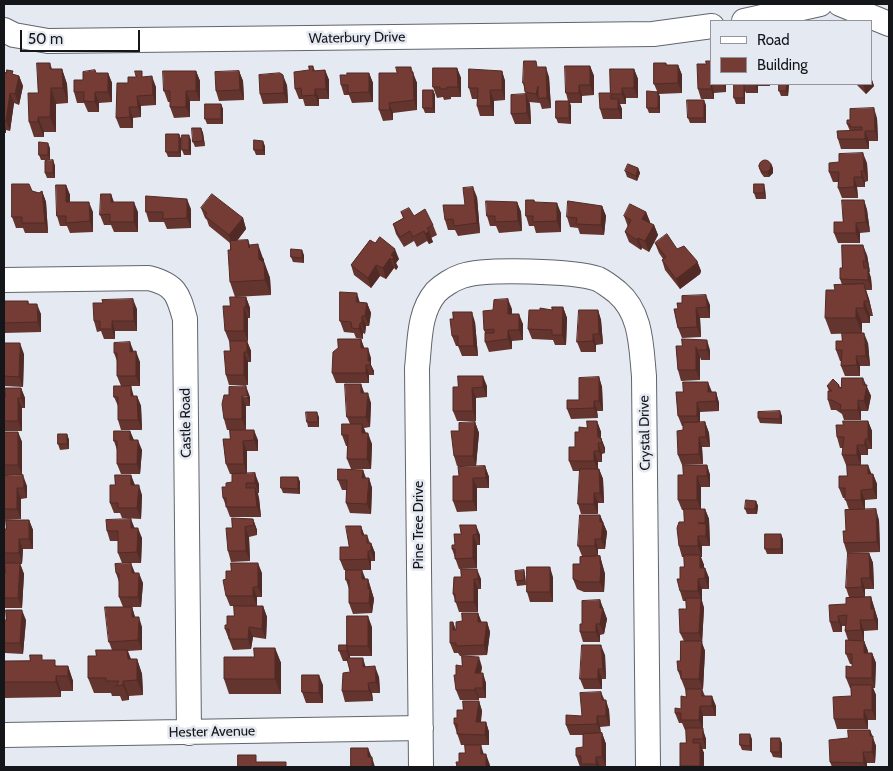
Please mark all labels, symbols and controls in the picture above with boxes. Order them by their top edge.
scale bar [22,20,142,52]
legend [710,20,873,85]
street label: Waterbury Drive [309,29,405,47]
text: 50 m [28,30,63,48]
text: Road [757,31,790,49]
text: Building [757,56,808,74]
street label: Castle Road [177,388,195,458]
street label: Crystal Drive [636,395,654,471]
street label: Pine Tree Drive [411,481,427,569]
street label: Hester Avenue [169,723,255,741]

